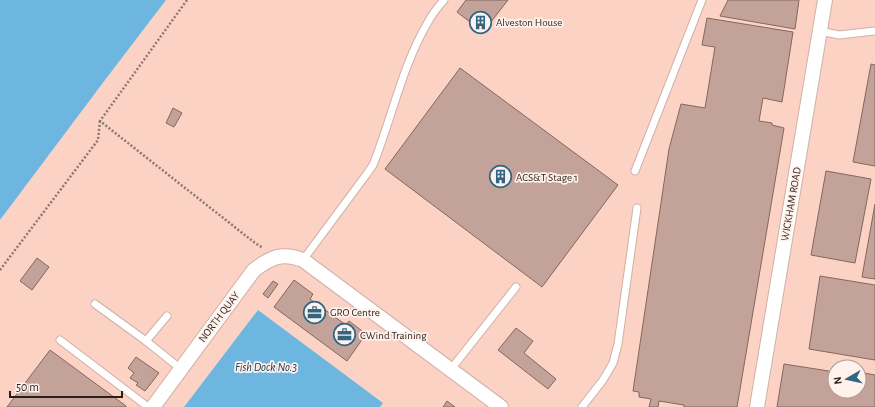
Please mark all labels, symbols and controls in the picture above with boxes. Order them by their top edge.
building icon: Alveston House [468,9,494,35]
place label: Alveston House [496,17,562,28]
building icon: ACS&T Stage 1 [488,164,514,190]
street label: WICKHAM ROAD [779,166,803,242]
place label: ACS&T Stage 1 [516,172,578,183]
street label: NORTH QUAY [197,290,242,344]
office icon: GRO Centre [301,299,327,325]
place label: GRO Centre [330,307,380,318]
office icon: CWind Training [332,322,358,348]
place label: CWind Training [360,330,427,341]
north arrow [827,359,867,399]
water label: Fish Dock No.3 [235,361,297,373]
scale bar [10,373,122,399]
text: N [832,376,844,385]
text: 50 m [16,381,39,393]

